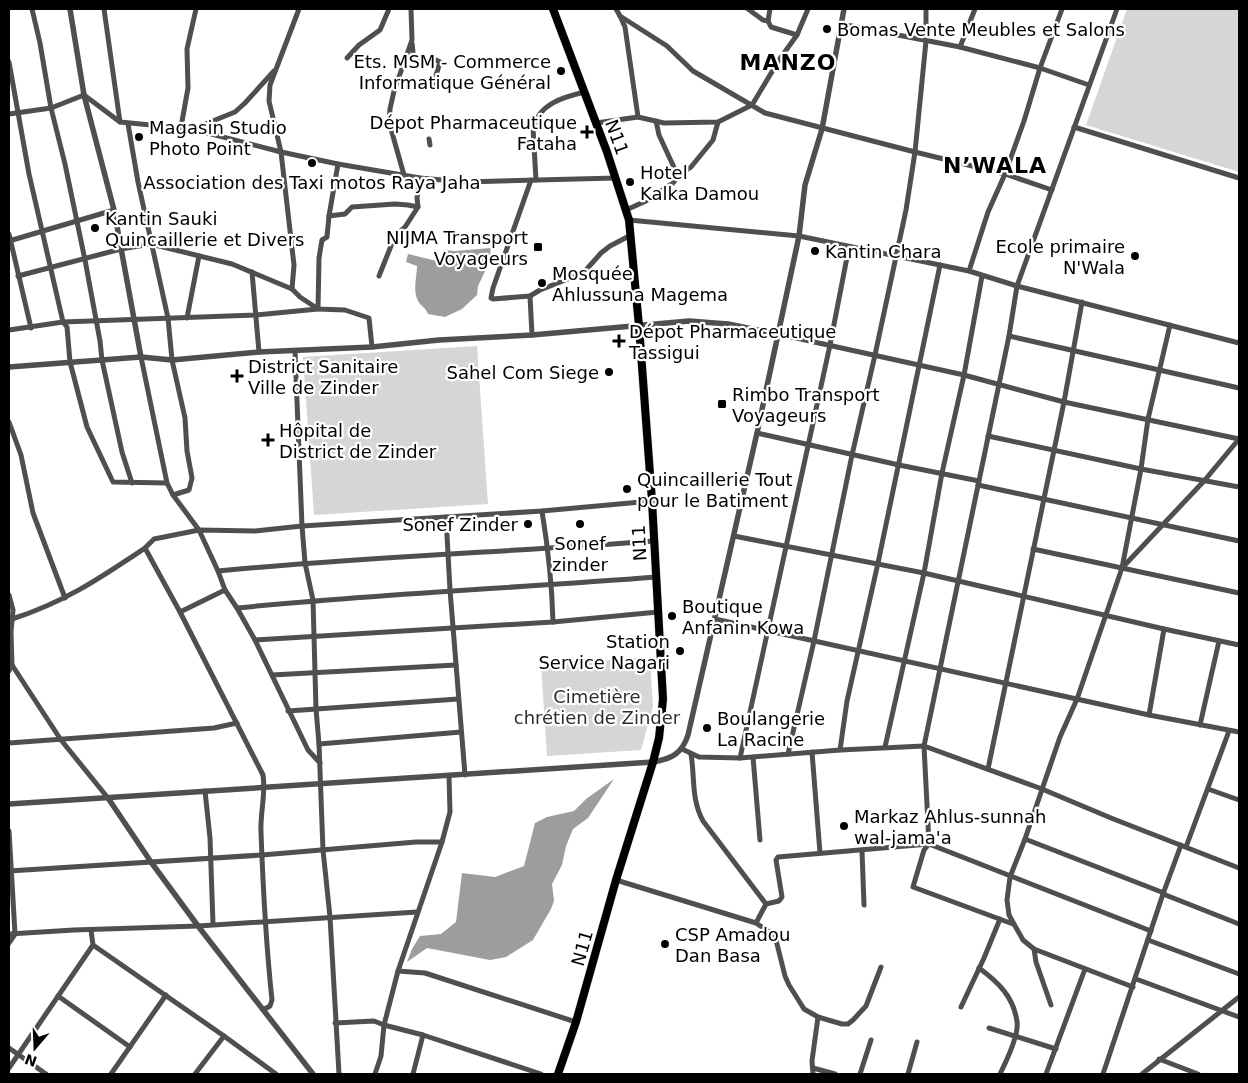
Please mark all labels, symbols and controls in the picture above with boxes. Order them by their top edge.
place label: Bomas Vente Meubles et Salons [837,19,1125,40]
marker: Bomas Vente Meubles et Salons [821,23,833,35]
district label: MANZO [740,50,837,75]
place label: Ets. MSM - Commerce Informatique Général [354,51,551,93]
marker: Ets. MSM - Commerce Informatique Général [555,65,567,77]
place label: Dépot Pharmaceutique Fataha [370,112,577,154]
street label: N11 [601,116,633,158]
place label: Magasin Studio Photo Point [149,117,287,159]
marker: Dépot Pharmaceutique Fataha [581,126,593,138]
marker: Magasin Studio Photo Point [133,131,145,143]
district label: N’WALA [943,153,1047,178]
marker: Association des Taxi motos Raya Jaha [306,157,318,169]
place label: Hotel Kalka Damou [640,162,759,204]
place label: Association des Taxi motos Raya Jaha [143,172,481,193]
marker: Hotel Kalka Damou [624,176,636,188]
place label: Kantin Sauki Quincaillerie et Divers [105,208,304,250]
marker: Kantin Sauki Quincaillerie et Divers [89,222,101,234]
place label: NIJMA Transport Voyageurs [386,227,528,269]
place label: Ecole primaire N'Wala [995,236,1125,278]
marker: NIJMA Transport Voyageurs [532,241,544,253]
place label: Kantin Chara [825,241,942,262]
marker: Kantin Chara [809,245,821,257]
marker: Ecole primaire N'Wala [1129,250,1141,262]
place label: Mosquée Ahlussuna Magema [552,263,728,305]
marker: Mosquée Ahlussuna Magema [536,277,548,289]
place label: Dépot Pharmaceutique Tassigui [628,321,836,363]
marker: Dépot Pharmaceutique Tassigui [613,335,625,347]
place label: District Sanitaire Ville de Zinder [248,356,398,398]
place label: Sahel Com Siege [447,362,599,383]
marker: Sahel Com Siege [603,366,615,378]
marker: District Sanitaire Ville de Zinder [230,369,244,383]
place label: Rimbo Transport Voyageurs [732,384,880,426]
marker: Rimbo Transport Voyageurs [716,398,728,410]
place label: Hôpital de District de Zinder [279,420,437,462]
marker: Hôpital de District de Zinder [261,433,275,447]
place label: Quincaillerie Tout pour le Batiment [637,469,793,511]
marker: Quincaillerie Tout pour le Batiment [621,483,633,495]
place label: Sonef Zinder [402,514,519,535]
marker: Sonef Zinder [522,518,534,530]
marker: Sonef zinder [574,518,586,530]
street label: N11 [628,524,650,562]
place label: Sonef zinder [552,533,608,575]
place label: Boutique Anfanin Kowa [682,596,804,638]
marker: Boutique Anfanin Kowa [666,610,678,622]
place label: Station Service Nagari [538,631,670,673]
marker: Station Service Nagari [674,645,686,657]
park label: Cimetière chrétien de Zinder [514,686,681,728]
place label: Boulangerie La Racine [717,708,825,750]
marker: Boulangerie La Racine [701,722,713,734]
place label: Markaz Ahlus-sunnah wal-jama'a [854,806,1046,848]
marker: Markaz Ahlus-sunnah wal-jama'a [838,820,850,832]
place label: CSP Amadou Dan Basa [675,924,790,966]
street label: N11 [567,928,597,968]
marker: CSP Amadou Dan Basa [659,938,671,950]
north arrow [10,1023,60,1073]
text: N [23,1051,39,1070]

